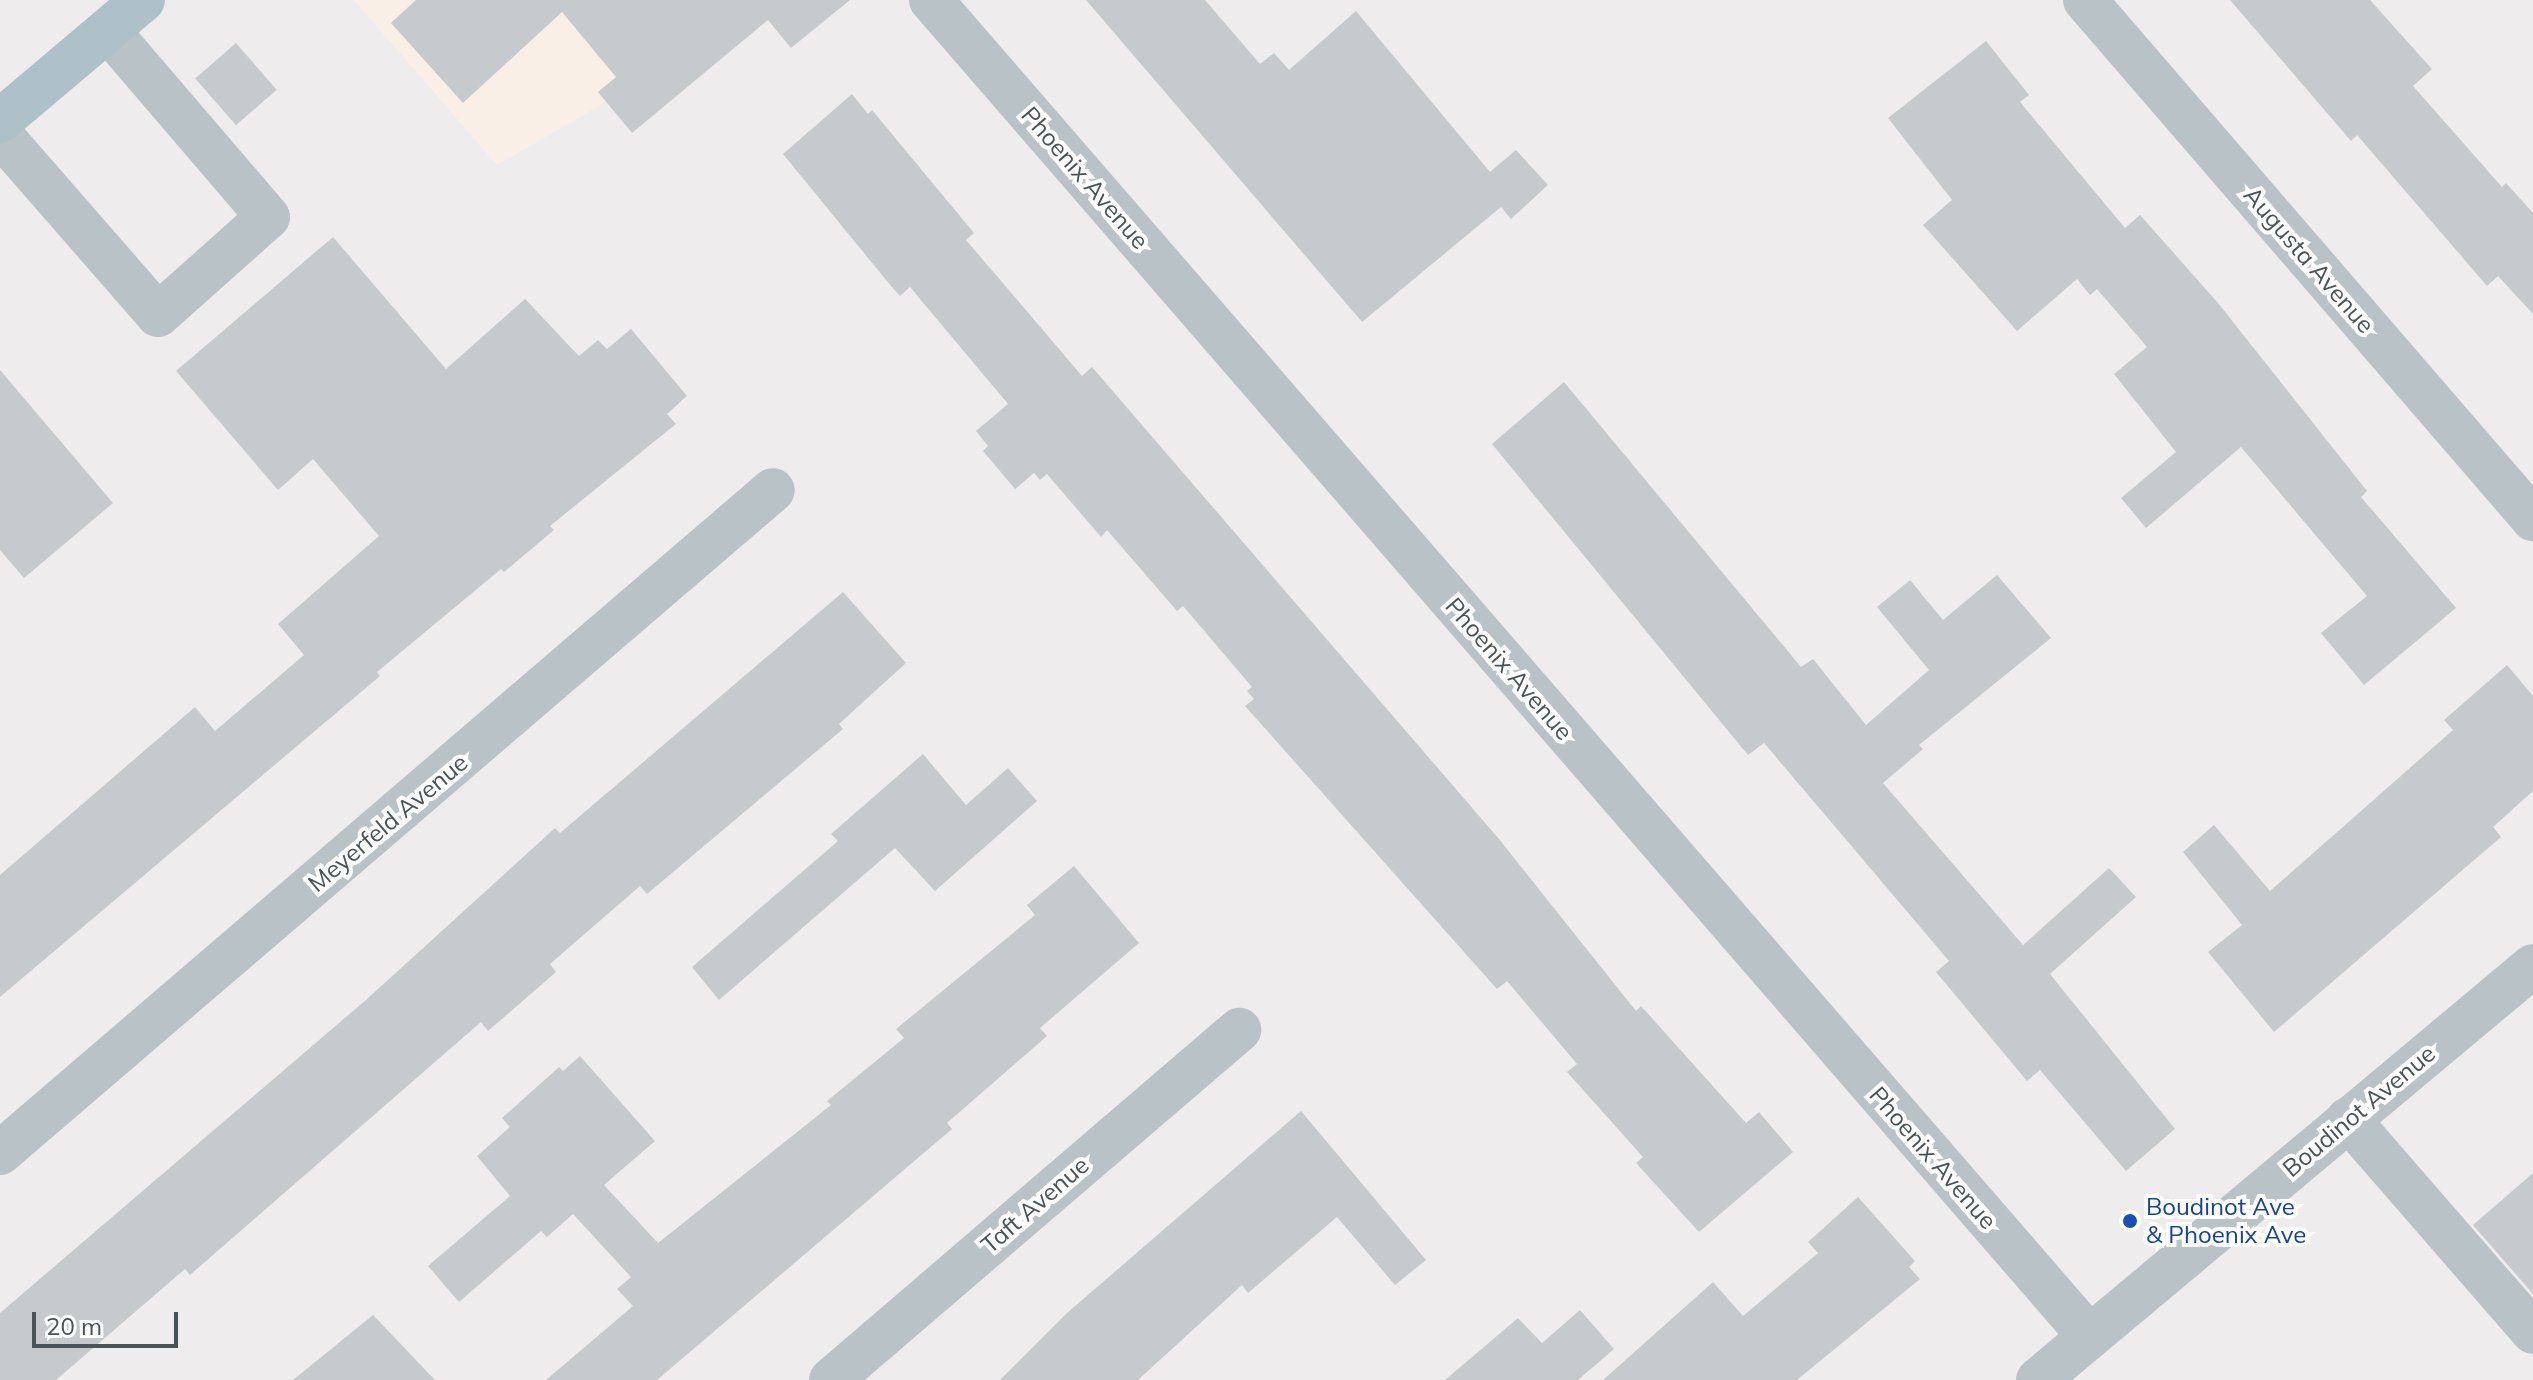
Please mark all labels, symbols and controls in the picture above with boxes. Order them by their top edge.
street label: Phoenix Avenue [1015,101,1155,255]
street label: Augusta Avenue [2238,181,2380,339]
street label: Phoenix Avenue [1439,592,1579,746]
street label: Meyerfeld Avenue [302,748,474,898]
street label: Boudinot Avenue [2277,1039,2441,1183]
street label: Phoenix Avenue [1863,1081,2003,1235]
street label: Taft Avenue [975,1151,1095,1259]
place label: Boudinot Ave & Phoenix Ave [2146,1193,2306,1249]
marker: Boudinot Ave & Phoenix Ave [2121,1212,2139,1230]
scale bar [36,1296,182,1346]
text: 20 m [46,1311,102,1341]

